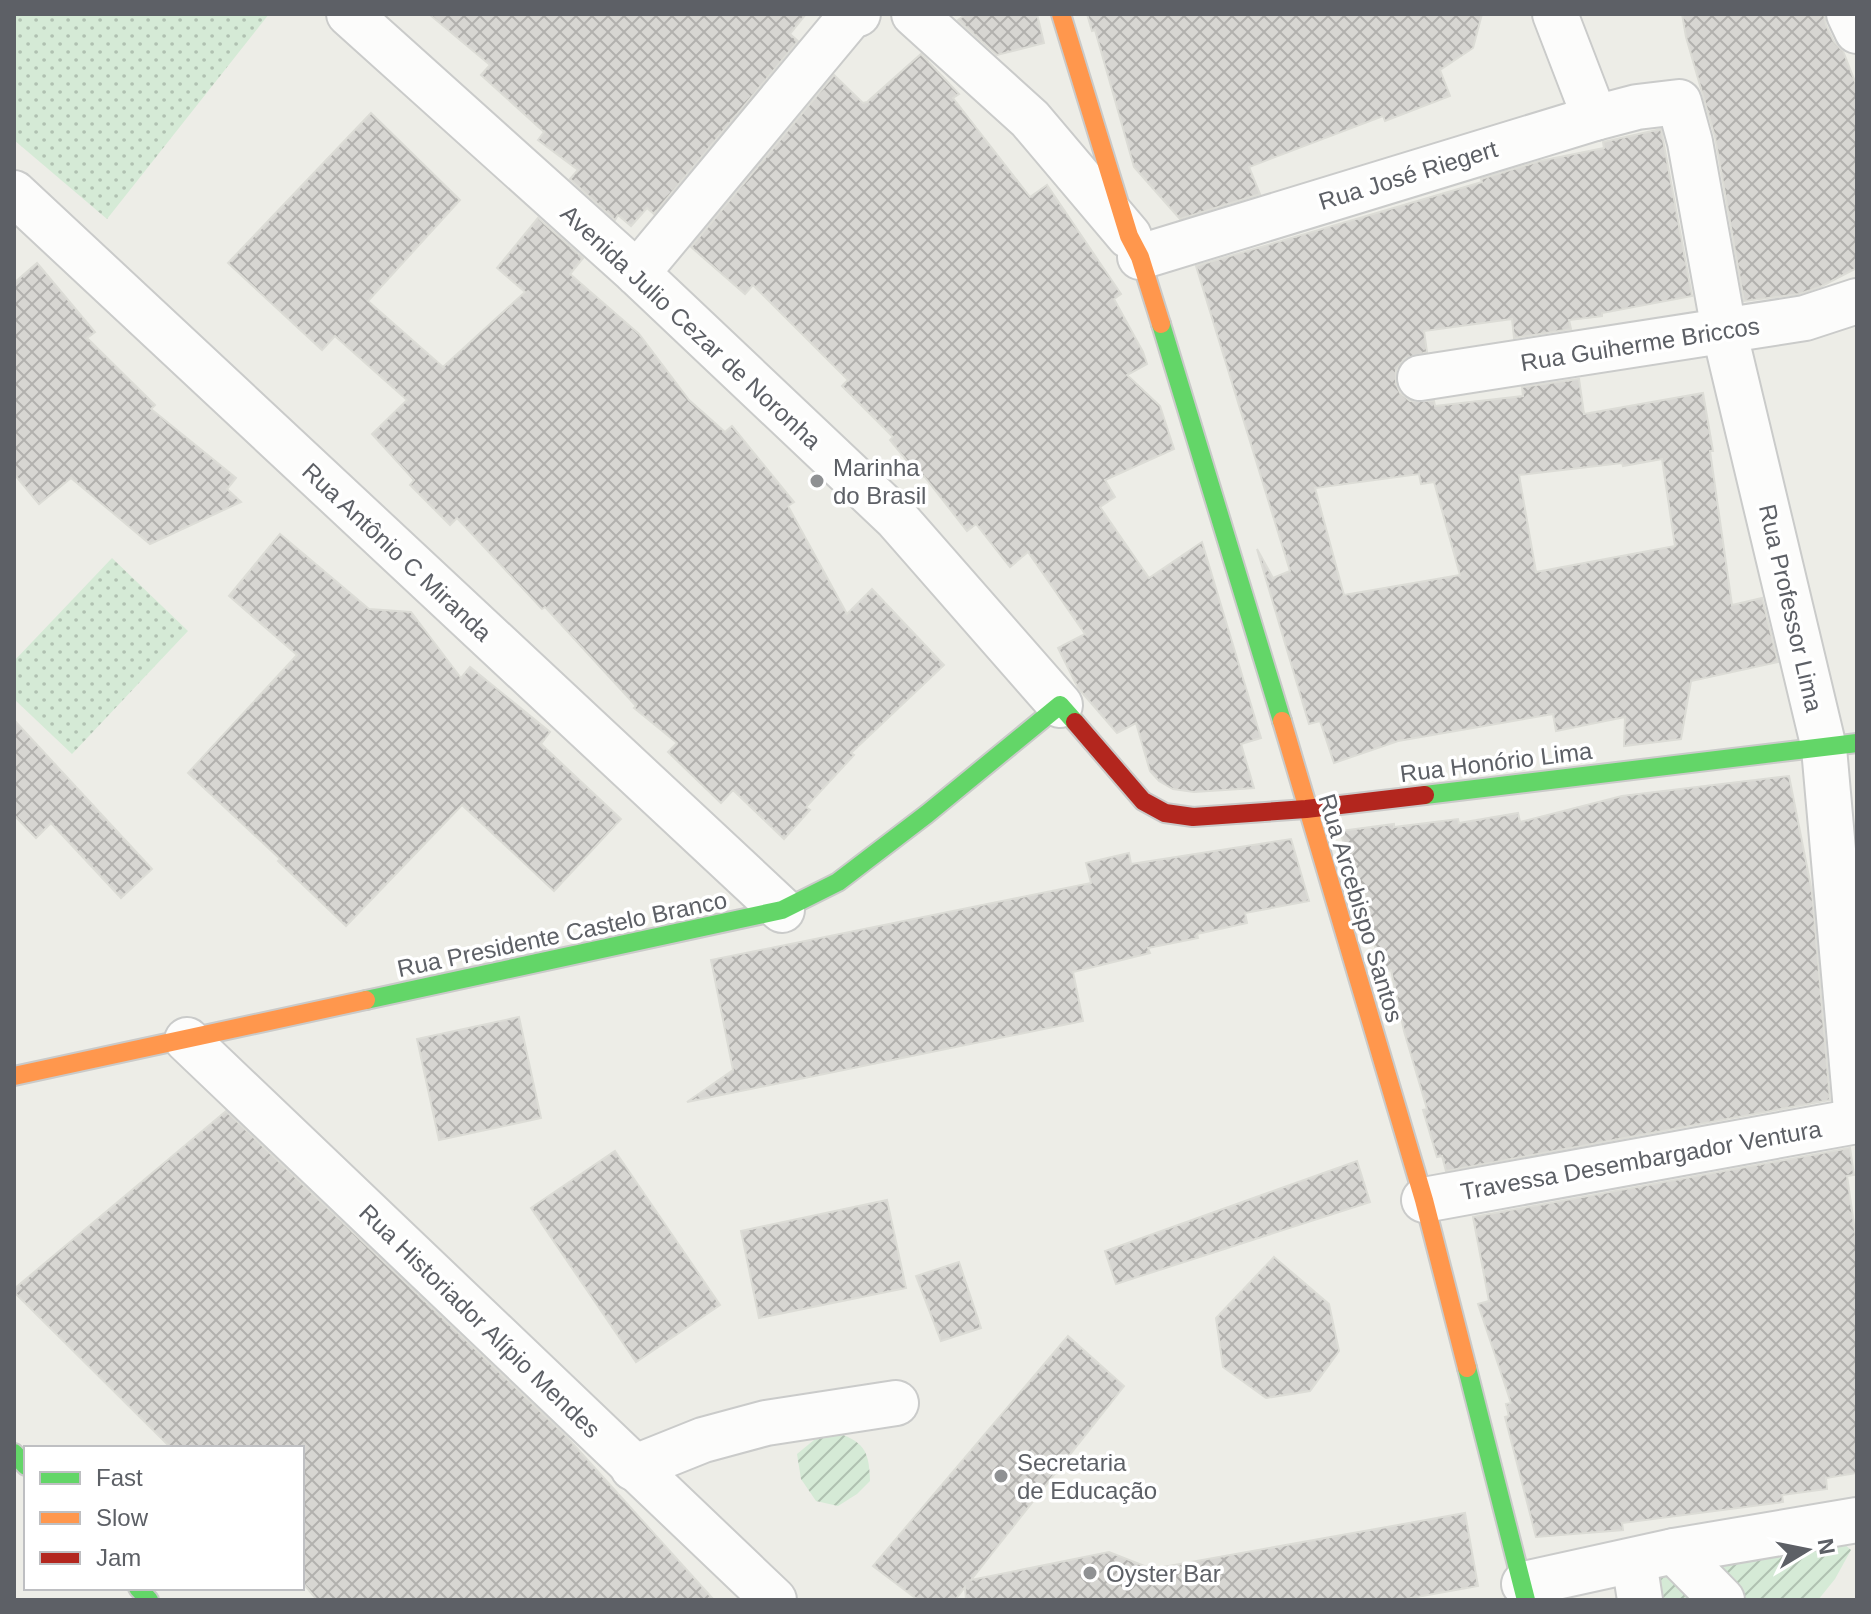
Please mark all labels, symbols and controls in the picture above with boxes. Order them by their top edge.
street label: Rua José Riegert [1315,135,1501,215]
street label: Avenida Julio Cezar de Noronha [556,199,827,455]
street label: Rua Guiherme Briccos [1519,312,1761,376]
place label: Marinha do Brasil [833,454,926,509]
street label: Rua Antônio C Miranda [297,458,497,647]
marker: Marinha do Brasil [808,472,826,490]
street label: Rua Professor Lima [1754,502,1828,715]
street label: Rua Honório Lima [1398,737,1594,787]
street label: Rua Arcebispo Santos [1313,790,1409,1026]
street label: Rua Presidente Castelo Branco [395,886,729,982]
street label: Travessa Desembargador Ventura [1458,1115,1824,1205]
street label: Rua Historiador Alípio Mendes [354,1199,606,1443]
legend [24,1446,304,1590]
place label: Secretaria de Educação [1017,1449,1157,1504]
text: Fast [96,1464,143,1491]
marker: Secretaria de Educação [992,1467,1010,1485]
text: Slow [96,1504,149,1531]
north arrow [1767,1510,1847,1590]
text: N [1813,1537,1840,1557]
text: Jam [96,1544,141,1571]
place label: Oyster Bar [1106,1560,1221,1587]
marker: Oyster Bar [1081,1564,1099,1582]

